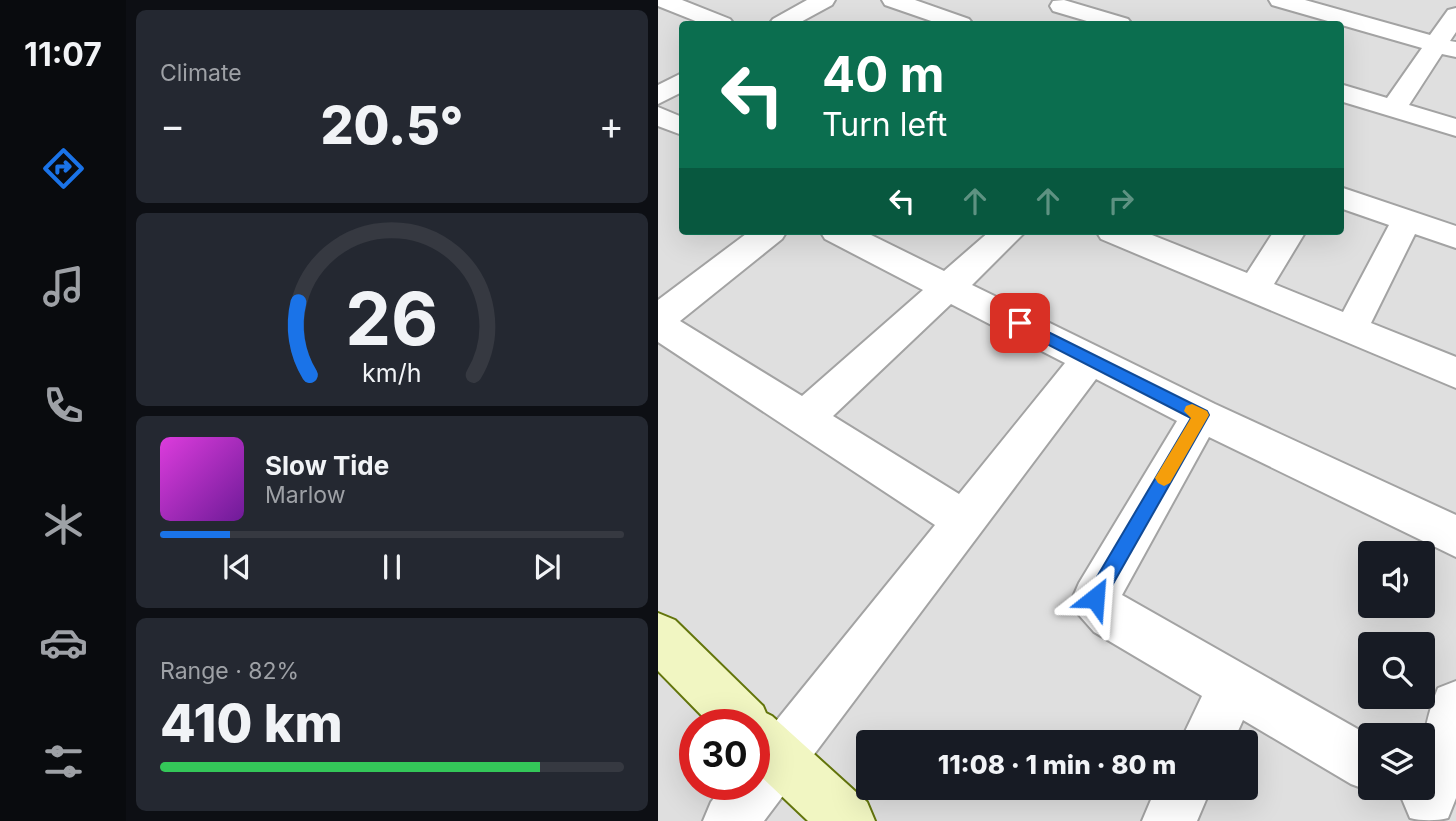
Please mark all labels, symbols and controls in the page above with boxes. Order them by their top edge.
text: 11:07 [24,35,102,74]
text: 40 m [822,45,945,104]
icon: left [707,49,798,140]
text: Climate [160,59,242,87]
text: 20.5° [320,94,464,157]
text: − [160,102,185,148]
text: + [599,102,624,148]
text: Turn left [822,105,947,144]
icon: directions [39,144,88,193]
icon: left [883,182,921,220]
icon: ahead [956,182,994,220]
icon: ahead [1029,182,1067,220]
icon: right [1102,182,1140,220]
icon: music [39,262,88,311]
text: 26 [345,275,439,364]
pin [990,293,1050,353]
icon: arrive [1001,304,1039,342]
text: km/h [362,358,422,388]
icon: phone [39,381,88,430]
text: Slow Tide [265,450,389,481]
text: Marlow [265,481,345,509]
icon: climate [39,500,88,549]
map controls [1358,541,1435,800]
button: sound [1358,541,1435,618]
icon: previous [218,548,256,586]
icon: pause [373,548,411,586]
icon: next [528,548,566,586]
position arrow [1058,561,1132,635]
icon: car [39,618,88,667]
button: search [1358,632,1435,709]
text: Range · 82% [160,657,299,685]
text: 410 km [160,692,343,755]
speed limit sign: 30 [679,709,770,800]
button: layers [1358,723,1435,800]
icon: filters [39,737,88,786]
text: 11:08 · 1 min · 80 m [938,749,1176,780]

